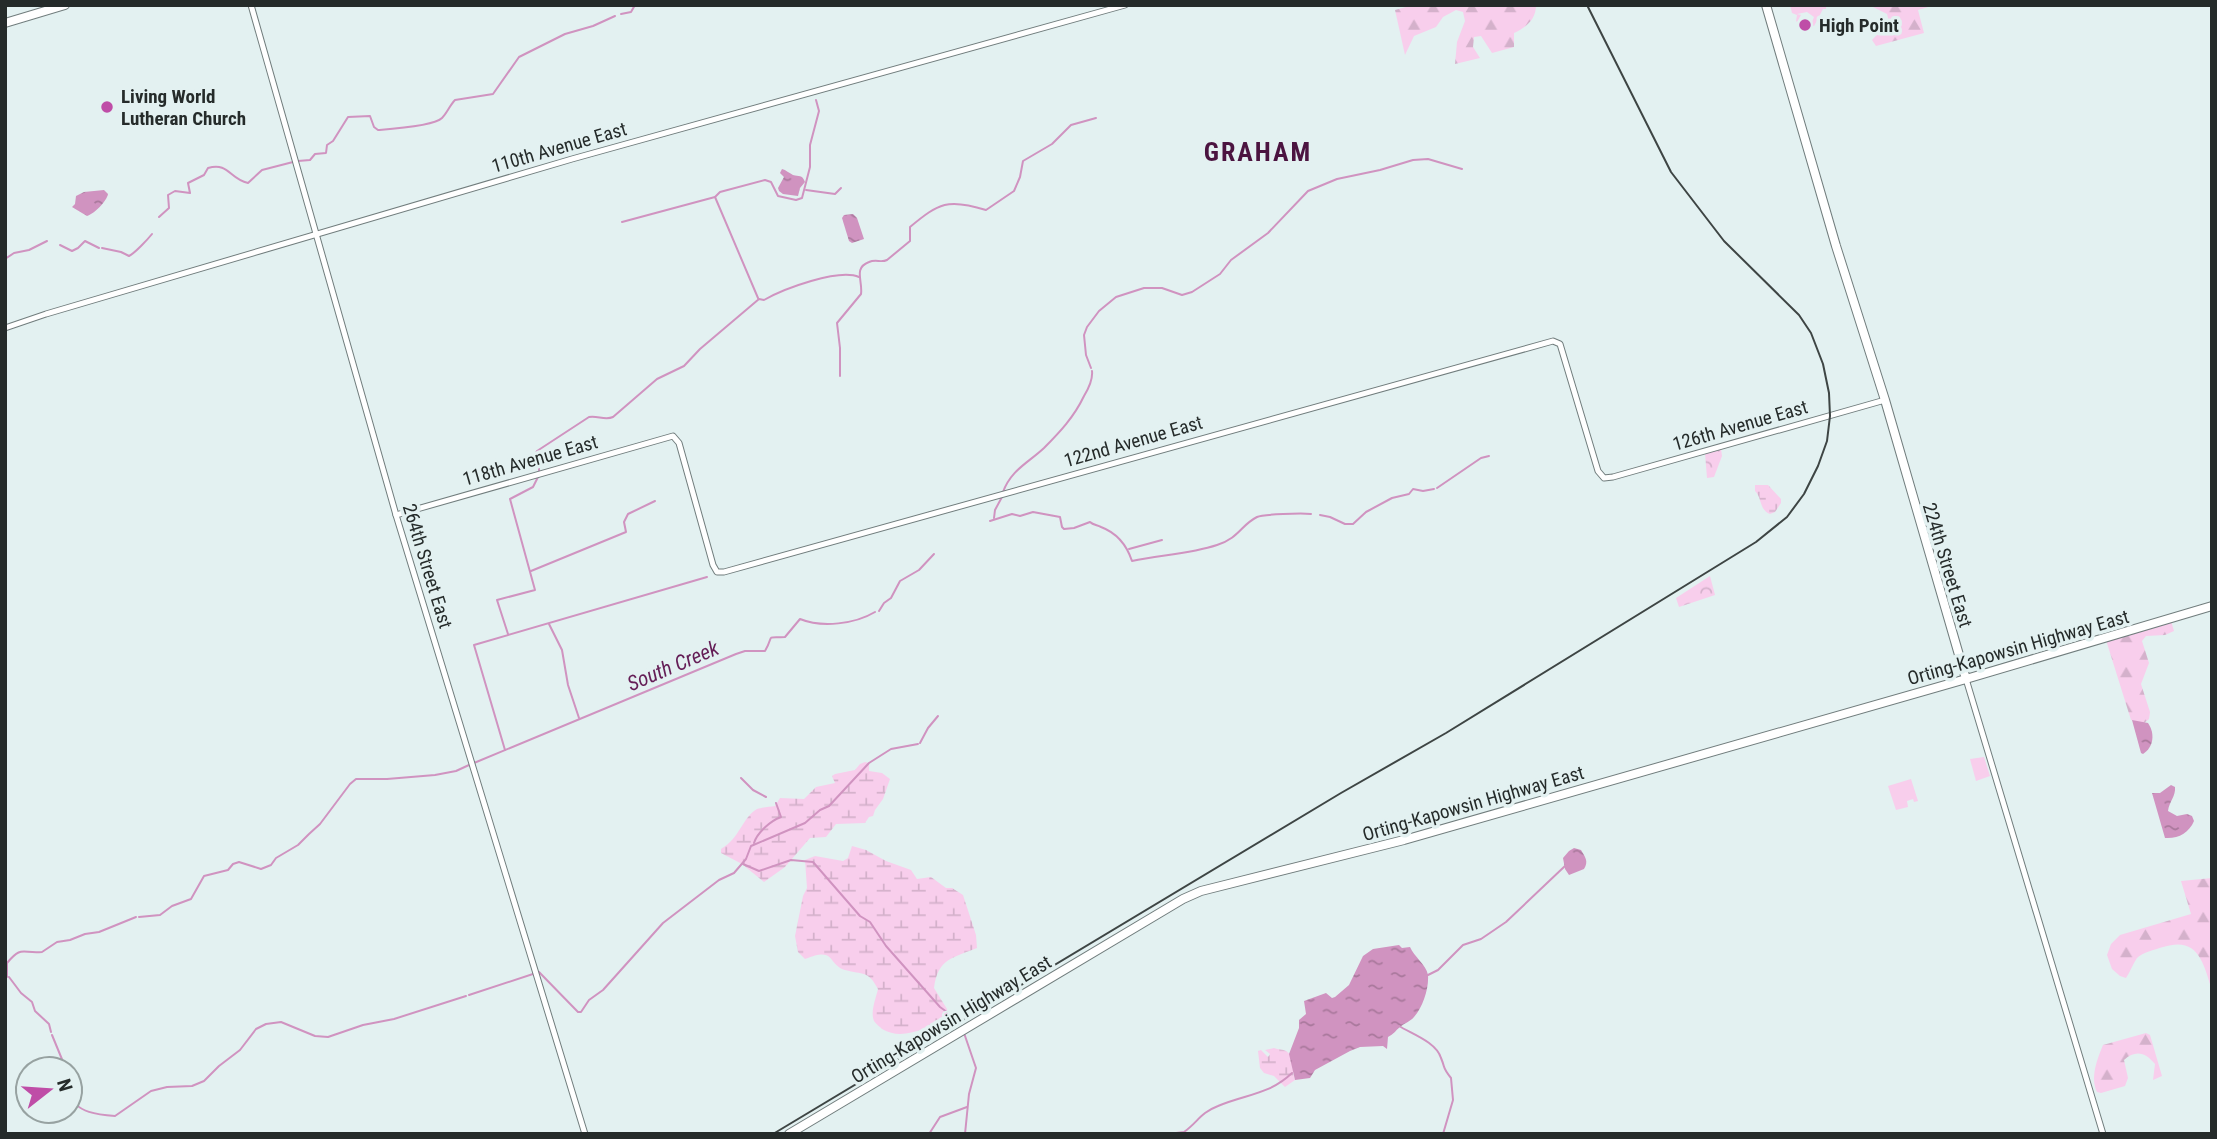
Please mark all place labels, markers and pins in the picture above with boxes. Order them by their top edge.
place label: High Point [1819,14,1899,37]
marker: High Point [1797,17,1813,33]
place label: Living World Lutheran Church [121,85,246,130]
marker: Living World Lutheran Church [99,99,115,115]

